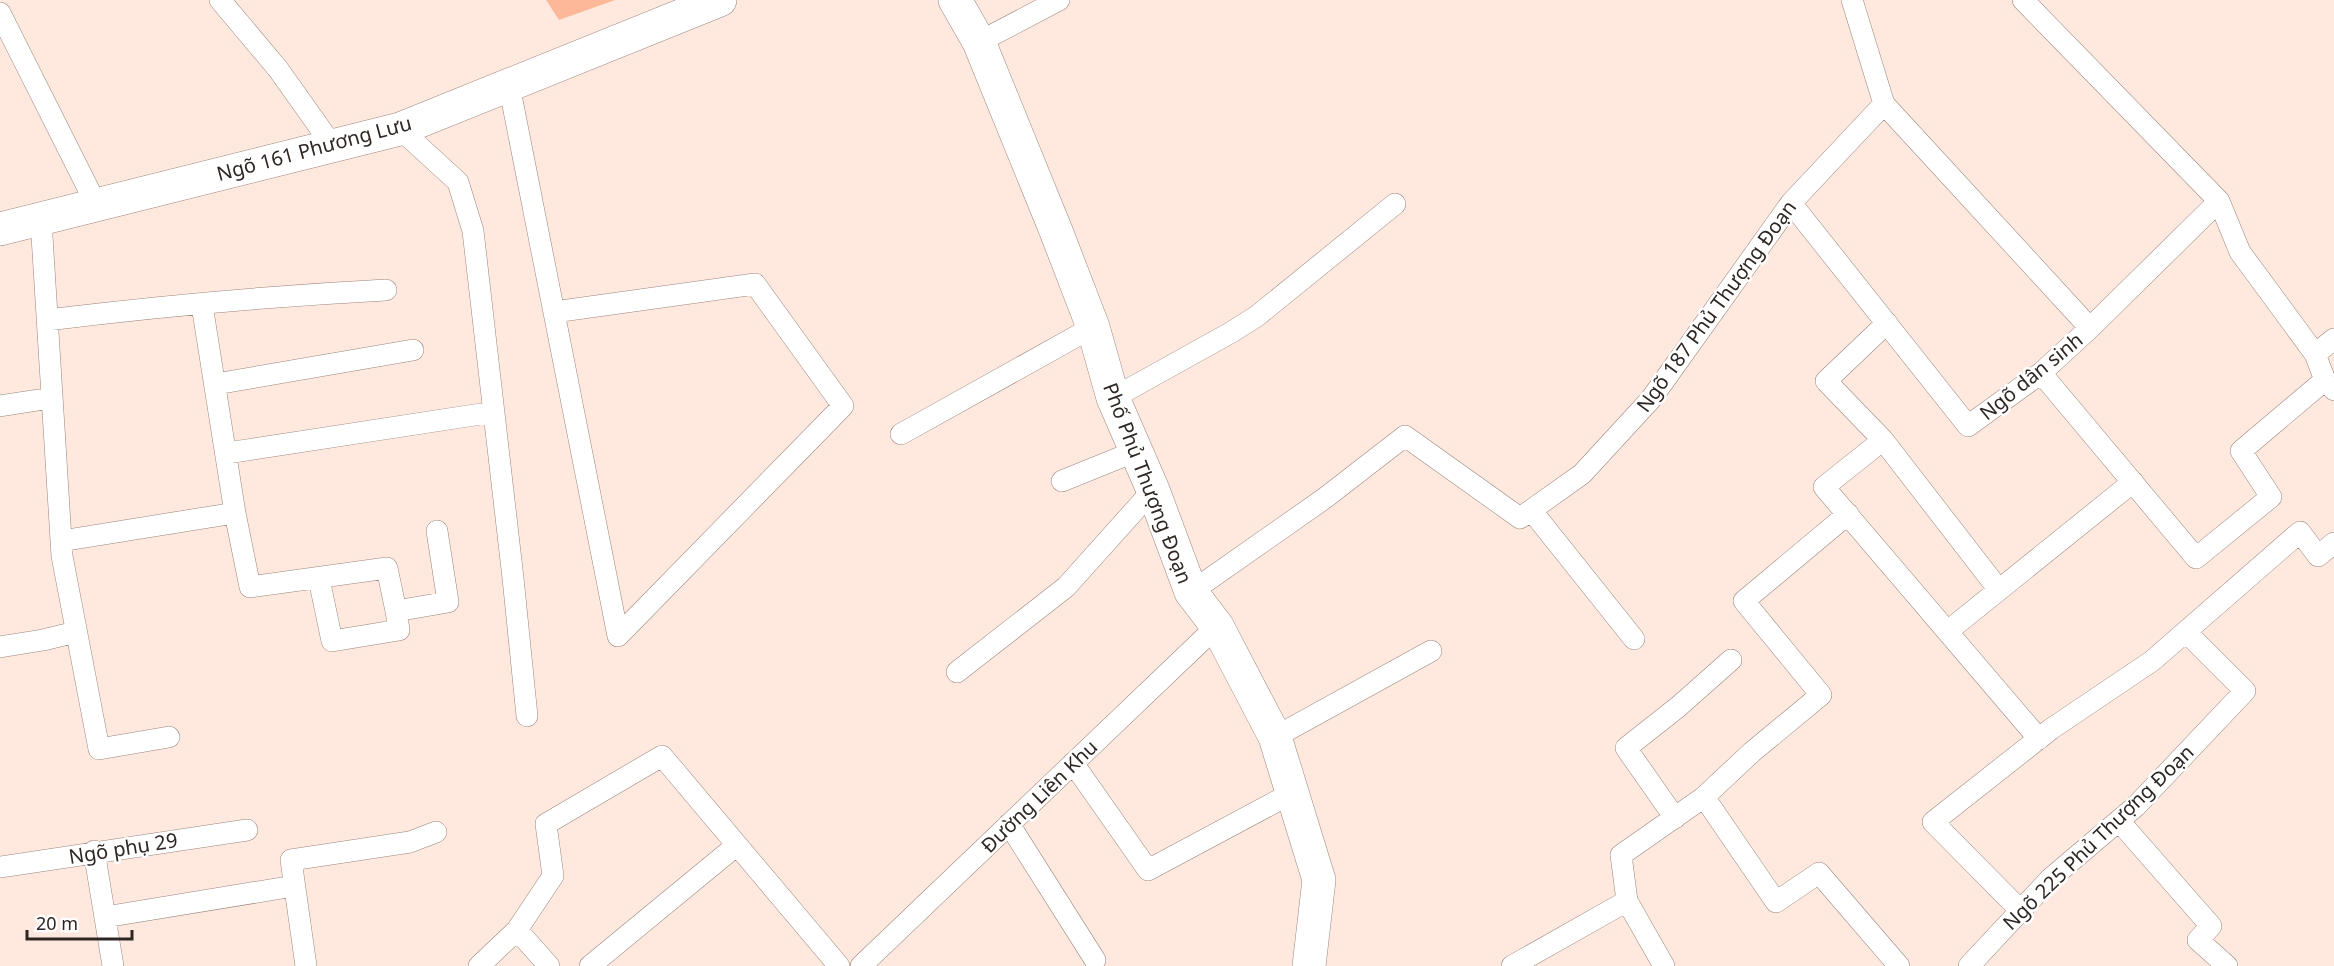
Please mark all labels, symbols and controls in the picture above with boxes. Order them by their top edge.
street label: Ngõ 161 Phương Lưu [214,109,414,187]
street label: Ngõ 187 Phủ Thượng Đoạn [1630,195,1802,417]
street label: Ngõ dân sinh [1974,326,2088,426]
street label: Phố Phủ Thượng Đoạn [1097,379,1199,587]
street label: Đường Liên Khu [975,734,1103,858]
street label: Ngõ 225 Phủ Thượng Đoạn [1997,738,2199,936]
street label: Ngõ phụ 29 [67,826,179,870]
scale bar [27,903,132,941]
text: 20 m [36,911,78,935]

